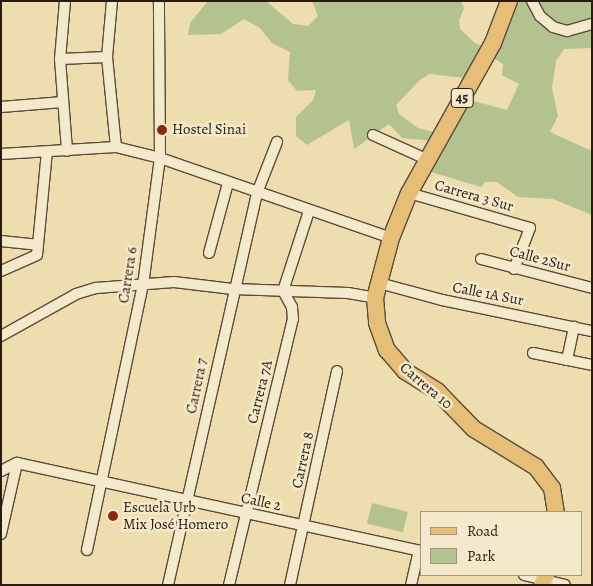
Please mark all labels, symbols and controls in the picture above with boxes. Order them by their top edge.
road number: 45 [450,86,474,110]
place label: Hostel Sinai [172,121,246,139]
marker: Hostel Sinai [156,124,168,136]
street label: Carrera 3 Sur [433,176,515,216]
street label: Calle 2Sur [508,242,572,276]
street label: Carrera 6 [115,245,141,305]
street label: Calle 1A Sur [451,278,525,310]
street label: Carrera 7 [182,357,212,415]
street label: Carrera 7A [243,358,277,426]
street label: Carrera 10 [396,359,456,413]
street label: Carrera 8 [288,430,318,490]
street label: Calle 2 [239,489,283,515]
place label: Escuela Urb Mix José Homero [123,498,228,533]
marker: Escuela Urb Mix José Homero [107,510,119,522]
legend [420,511,583,576]
text: Road [467,521,498,541]
text: Park [467,546,495,566]

